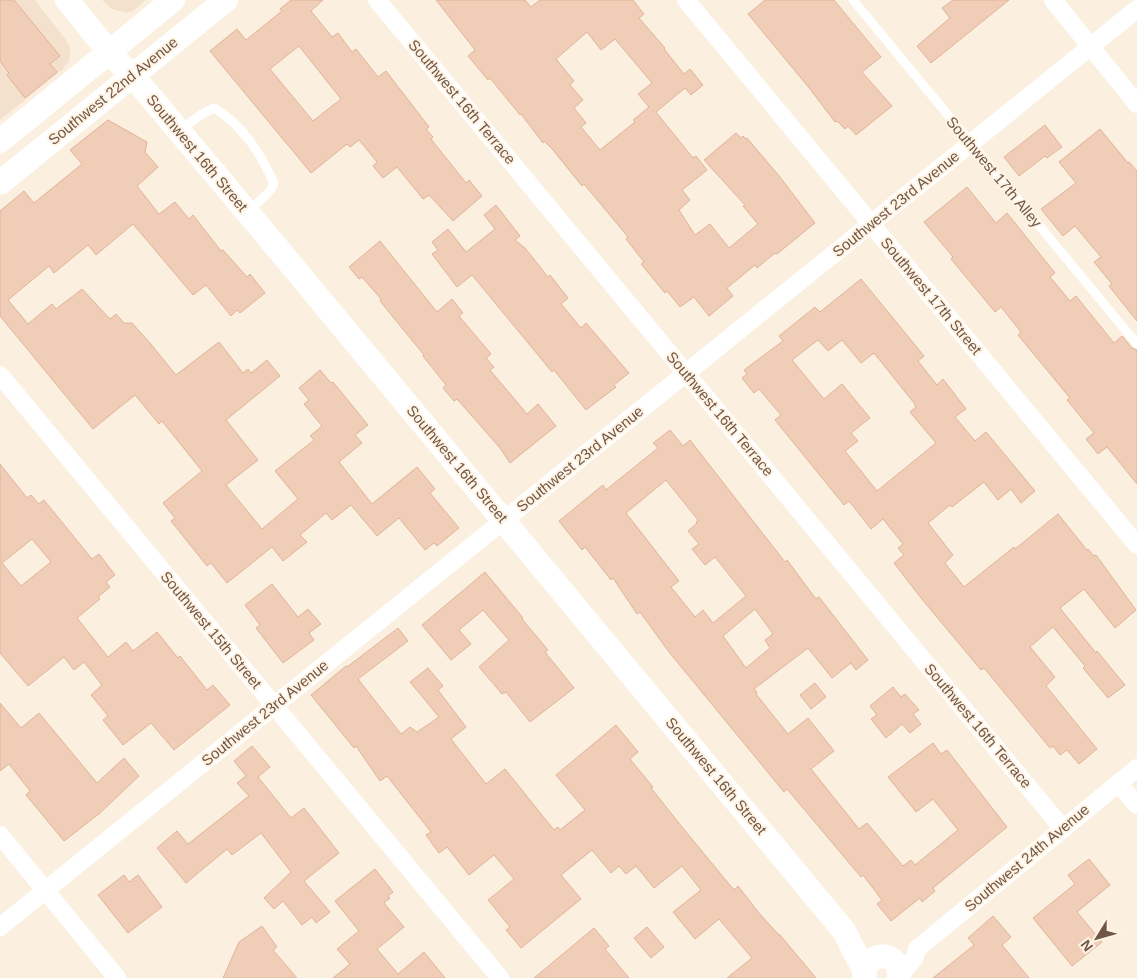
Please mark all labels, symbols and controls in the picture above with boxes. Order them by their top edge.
street label: Southwest 22nd Avenue [45,33,181,148]
street label: Southwest 16th Terrace [405,36,519,167]
street label: Southwest 16th Street [143,91,252,215]
street label: Southwest 17th Alley [943,113,1046,231]
street label: Southwest 23rd Avenue [829,147,963,260]
street label: Southwest 17th Street [877,234,986,358]
street label: Southwest 16th Terrace [663,348,777,479]
street label: Southwest 16th Street [403,402,512,526]
street label: Southwest 23rd Avenue [513,402,647,515]
street label: Southwest 15th Street [157,568,266,692]
street label: Southwest 23rd Avenue [198,656,332,769]
street label: Southwest 16th Terrace [921,660,1035,791]
street label: Southwest 16th Street [662,714,771,838]
street label: Southwest 24th Avenue [961,801,1092,915]
north arrow [1072,913,1122,963]
text: N [1077,937,1096,955]

